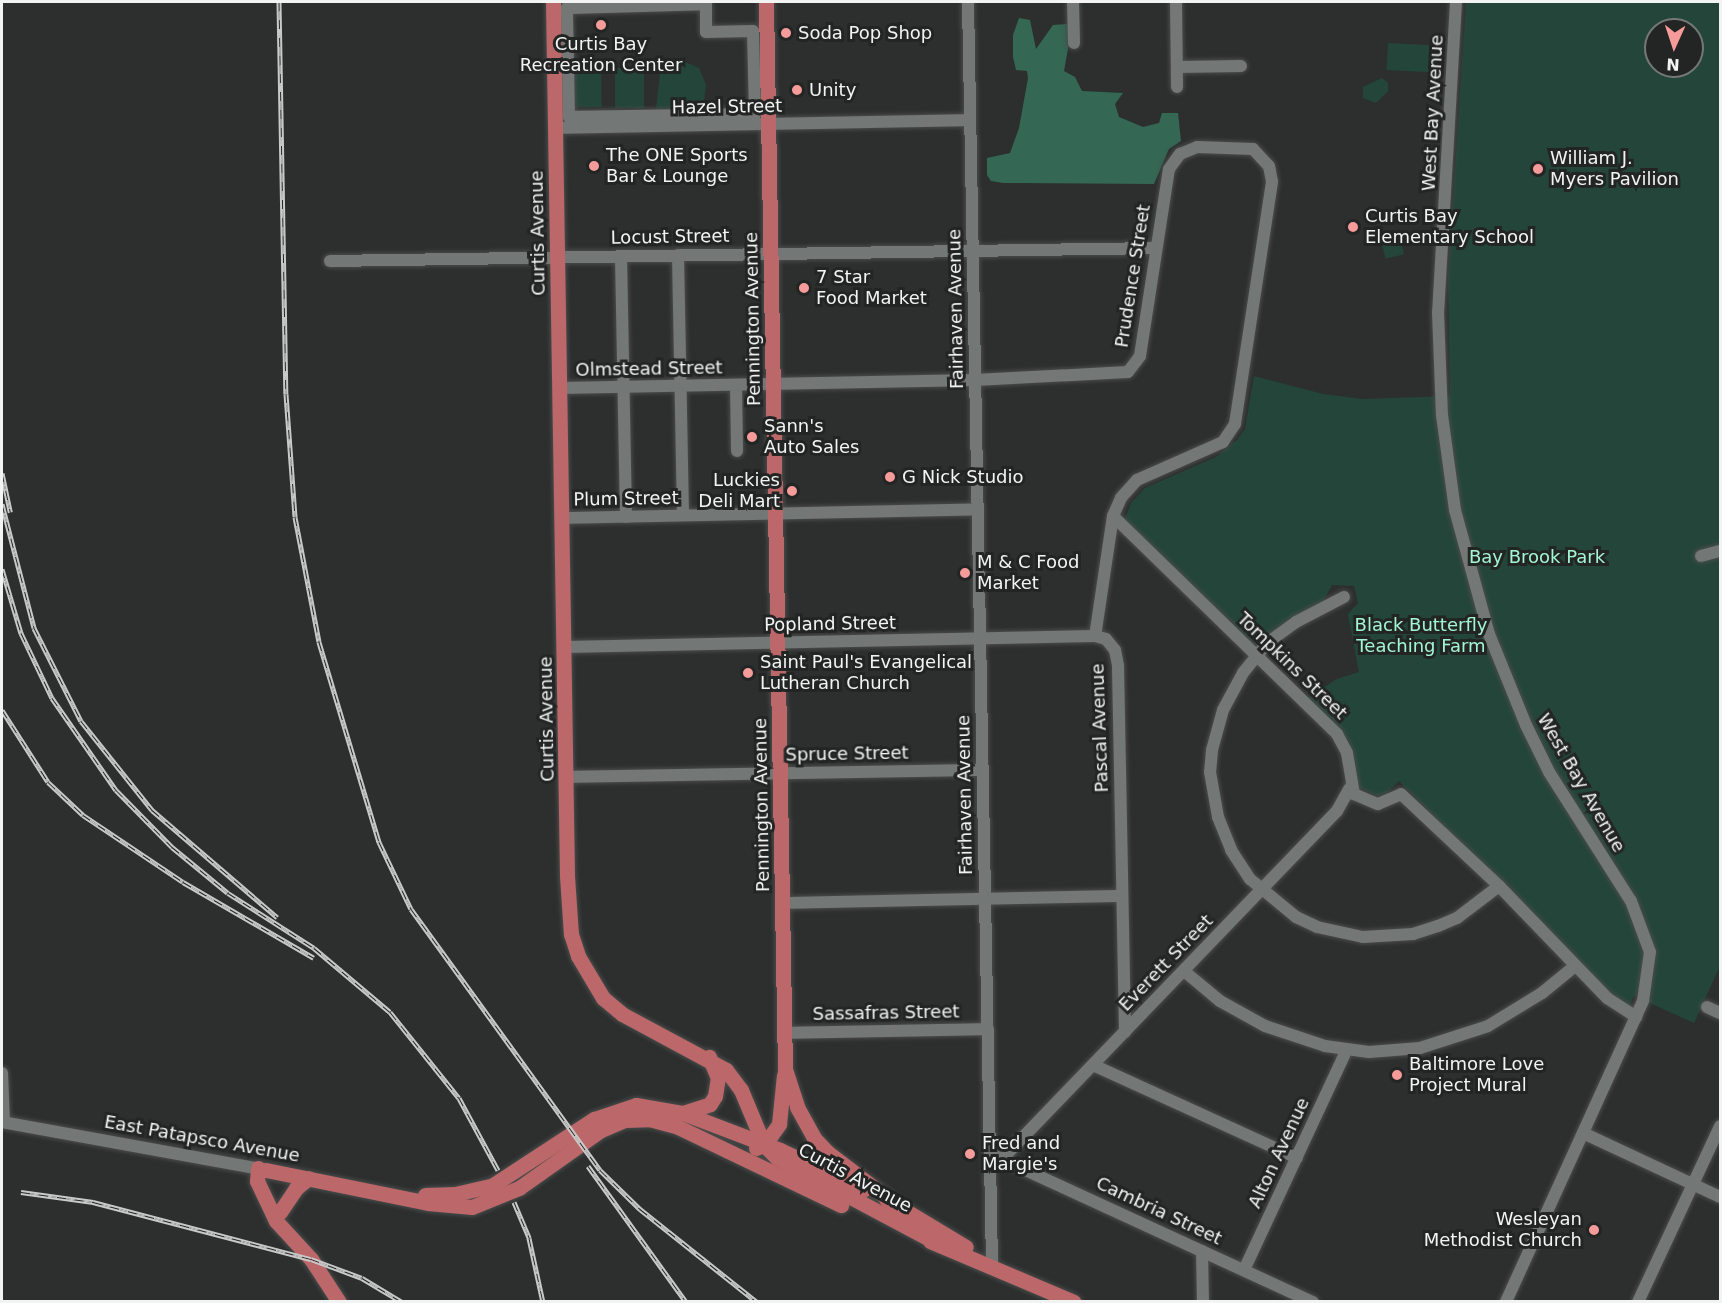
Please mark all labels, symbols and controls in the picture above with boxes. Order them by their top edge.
marker: Curtis Bay Recreation Center [594,18,608,32]
north arrow [1644,18,1704,78]
place label: Soda Pop Shop [798,22,932,44]
marker: Soda Pop Shop [779,26,793,40]
place label: Curtis Bay Recreation Center [520,34,682,76]
street label: West Bay Avenue [1418,34,1448,192]
text: N [1666,55,1680,74]
place label: Unity [809,79,856,101]
marker: Unity [790,83,804,97]
street label: Hazel Street [672,95,782,119]
place label: The ONE Sports Bar & Lounge [606,145,748,188]
place label: William J. Myers Pavilion [1550,148,1679,190]
marker: The ONE Sports Bar & Lounge [587,159,601,173]
marker: William J. Myers Pavilion [1531,162,1545,176]
street label: Curtis Avenue [526,170,550,296]
street label: Prudence Street [1111,203,1155,349]
place label: Curtis Bay Elementary School [1365,206,1534,248]
marker: Curtis Bay Elementary School [1346,220,1360,234]
street label: Locust Street [610,225,730,249]
street label: Fairhaven Avenue [944,229,968,389]
street label: Pennington Avenue [741,232,765,406]
place label: 7 Star Food Market [816,267,927,310]
marker: 7 Star Food Market [797,281,811,295]
street label: Olmstead Street [575,357,723,381]
place label: Sann's Auto Sales [764,416,859,458]
marker: Sann's Auto Sales [745,430,759,444]
place label: G Nick Studio [902,466,1024,488]
place label: Luckies Deli Mart [698,470,780,512]
marker: G Nick Studio [883,470,897,484]
marker: Luckies Deli Mart [785,484,799,498]
street label: Plum Street [573,487,679,511]
park label: Bay Brook Park [1469,546,1605,568]
place label: M & C Food Market [977,552,1079,594]
marker: M & C Food Market [958,566,972,580]
street label: Tompkins Street [1233,608,1351,724]
street label: Popland Street [764,612,896,636]
park label: Black Butterfly Teaching Farm [1355,615,1487,658]
place label: Saint Paul's Evangelical Lutheran Church [760,652,972,694]
street label: Curtis Avenue [535,656,559,782]
street label: Pascal Avenue [1087,663,1113,793]
marker: Saint Paul's Evangelical Lutheran Church [741,666,755,680]
street label: West Bay Avenue [1532,710,1630,856]
street label: Fairhaven Avenue [953,715,977,875]
street label: Pennington Avenue [750,718,774,892]
street label: Spruce Street [785,742,909,766]
street label: Everett Street [1115,910,1217,1016]
street label: Sassafras Street [812,1001,960,1025]
place label: Baltimore Love Project Mural [1409,1054,1544,1096]
marker: Baltimore Love Project Mural [1390,1068,1404,1082]
street label: Alton Avenue [1244,1094,1314,1212]
street label: East Patapsco Avenue [103,1111,301,1167]
place label: Fred and Margie's [982,1133,1060,1176]
street label: Curtis Avenue [795,1139,915,1217]
marker: Fred and Margie's [963,1147,977,1161]
street label: Cambria Street [1093,1172,1225,1250]
place label: Wesleyan Methodist Church [1424,1209,1582,1252]
marker: Wesleyan Methodist Church [1587,1223,1601,1237]

